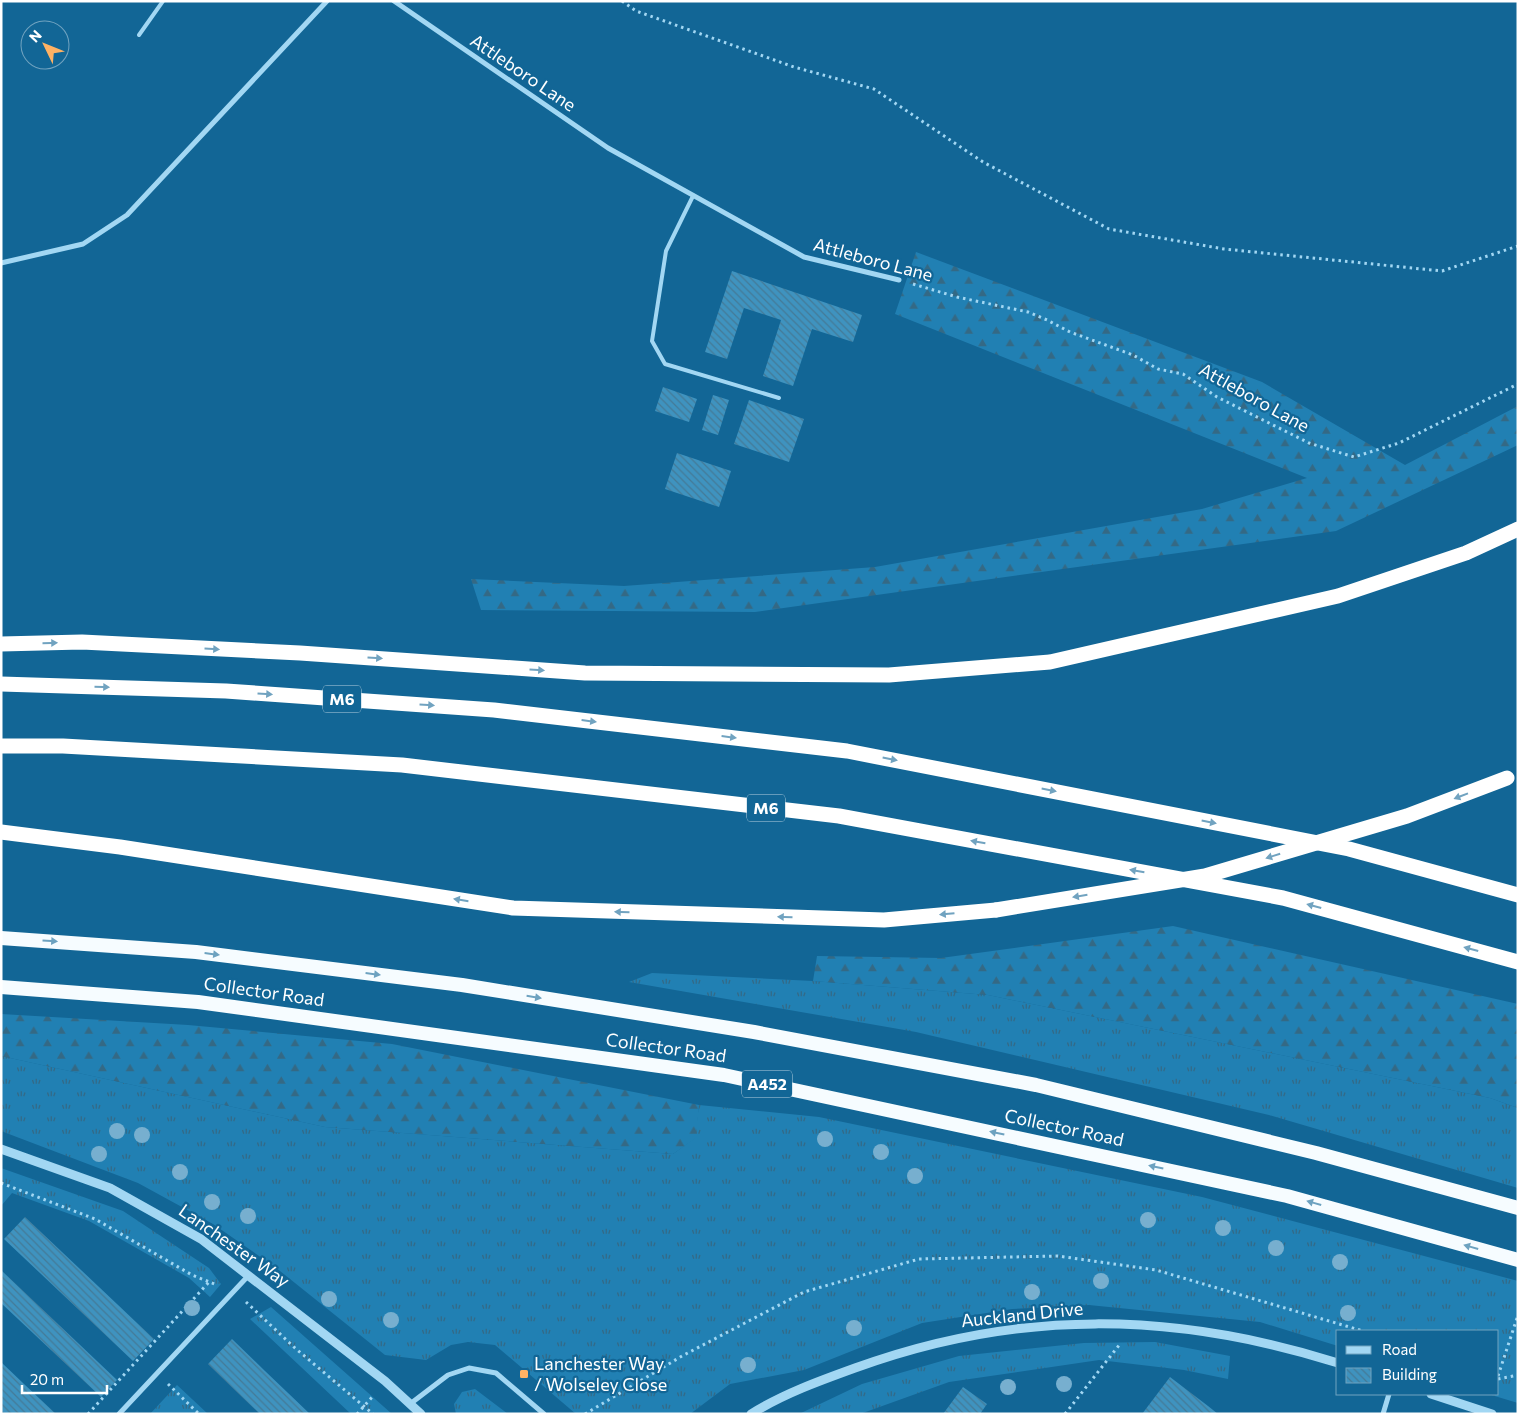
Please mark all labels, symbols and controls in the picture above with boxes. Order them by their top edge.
north arrow [20,20,70,70]
text: N [25,26,45,45]
street label: Attleboro Lane [467,29,581,116]
street label: Attleboro Lane [811,233,935,286]
street label: Attleboro Lane [1196,358,1313,436]
one-way arrow [42,639,58,647]
one-way arrow [205,645,221,653]
one-way arrow [367,655,383,663]
one-way arrow [529,666,545,674]
one-way arrow [95,683,111,691]
road number: M6 [323,686,361,712]
one-way arrow [257,690,273,698]
one-way arrow [419,702,435,710]
one-way arrow [581,717,597,725]
one-way arrow [721,733,737,741]
one-way arrow [882,756,898,764]
one-way arrow [1042,787,1058,795]
one-way arrow [1454,792,1468,800]
road number: M6 [747,794,785,821]
one-way arrow [1201,818,1217,826]
one-way arrow [969,837,985,845]
one-way arrow [1265,852,1280,860]
one-way arrow [1129,867,1145,875]
one-way arrow [1072,893,1088,901]
one-way arrow [452,896,468,904]
one-way arrow [1306,902,1321,910]
one-way arrow [614,908,630,916]
one-way arrow [939,911,955,919]
one-way arrow [777,913,793,921]
one-way arrow [42,938,58,946]
one-way arrow [1463,945,1478,953]
one-way arrow [204,950,220,958]
one-way arrow [365,970,381,978]
street label: Collector Road [203,972,326,1010]
one-way arrow [526,993,542,1001]
street label: Collector Road [605,1028,728,1066]
road number: A452 [742,1070,792,1098]
street label: Collector Road [1003,1104,1126,1150]
one-way arrow [989,1129,1004,1137]
one-way arrow [1147,1163,1163,1171]
street label: Lanchester Way [175,1199,294,1292]
one-way arrow [1307,1199,1322,1207]
one-way arrow [1463,1242,1478,1250]
street label: Auckland Drive [960,1297,1084,1331]
legend [1336,1330,1499,1395]
text: Road [1382,1340,1417,1358]
place label: Lanchester Way / Wolseley Close [534,1352,667,1395]
scale bar [22,1362,108,1394]
text: Building [1382,1365,1437,1383]
marker: Lanchester Way / Wolseley Close [518,1368,530,1380]
text: 20 m [30,1370,64,1388]

